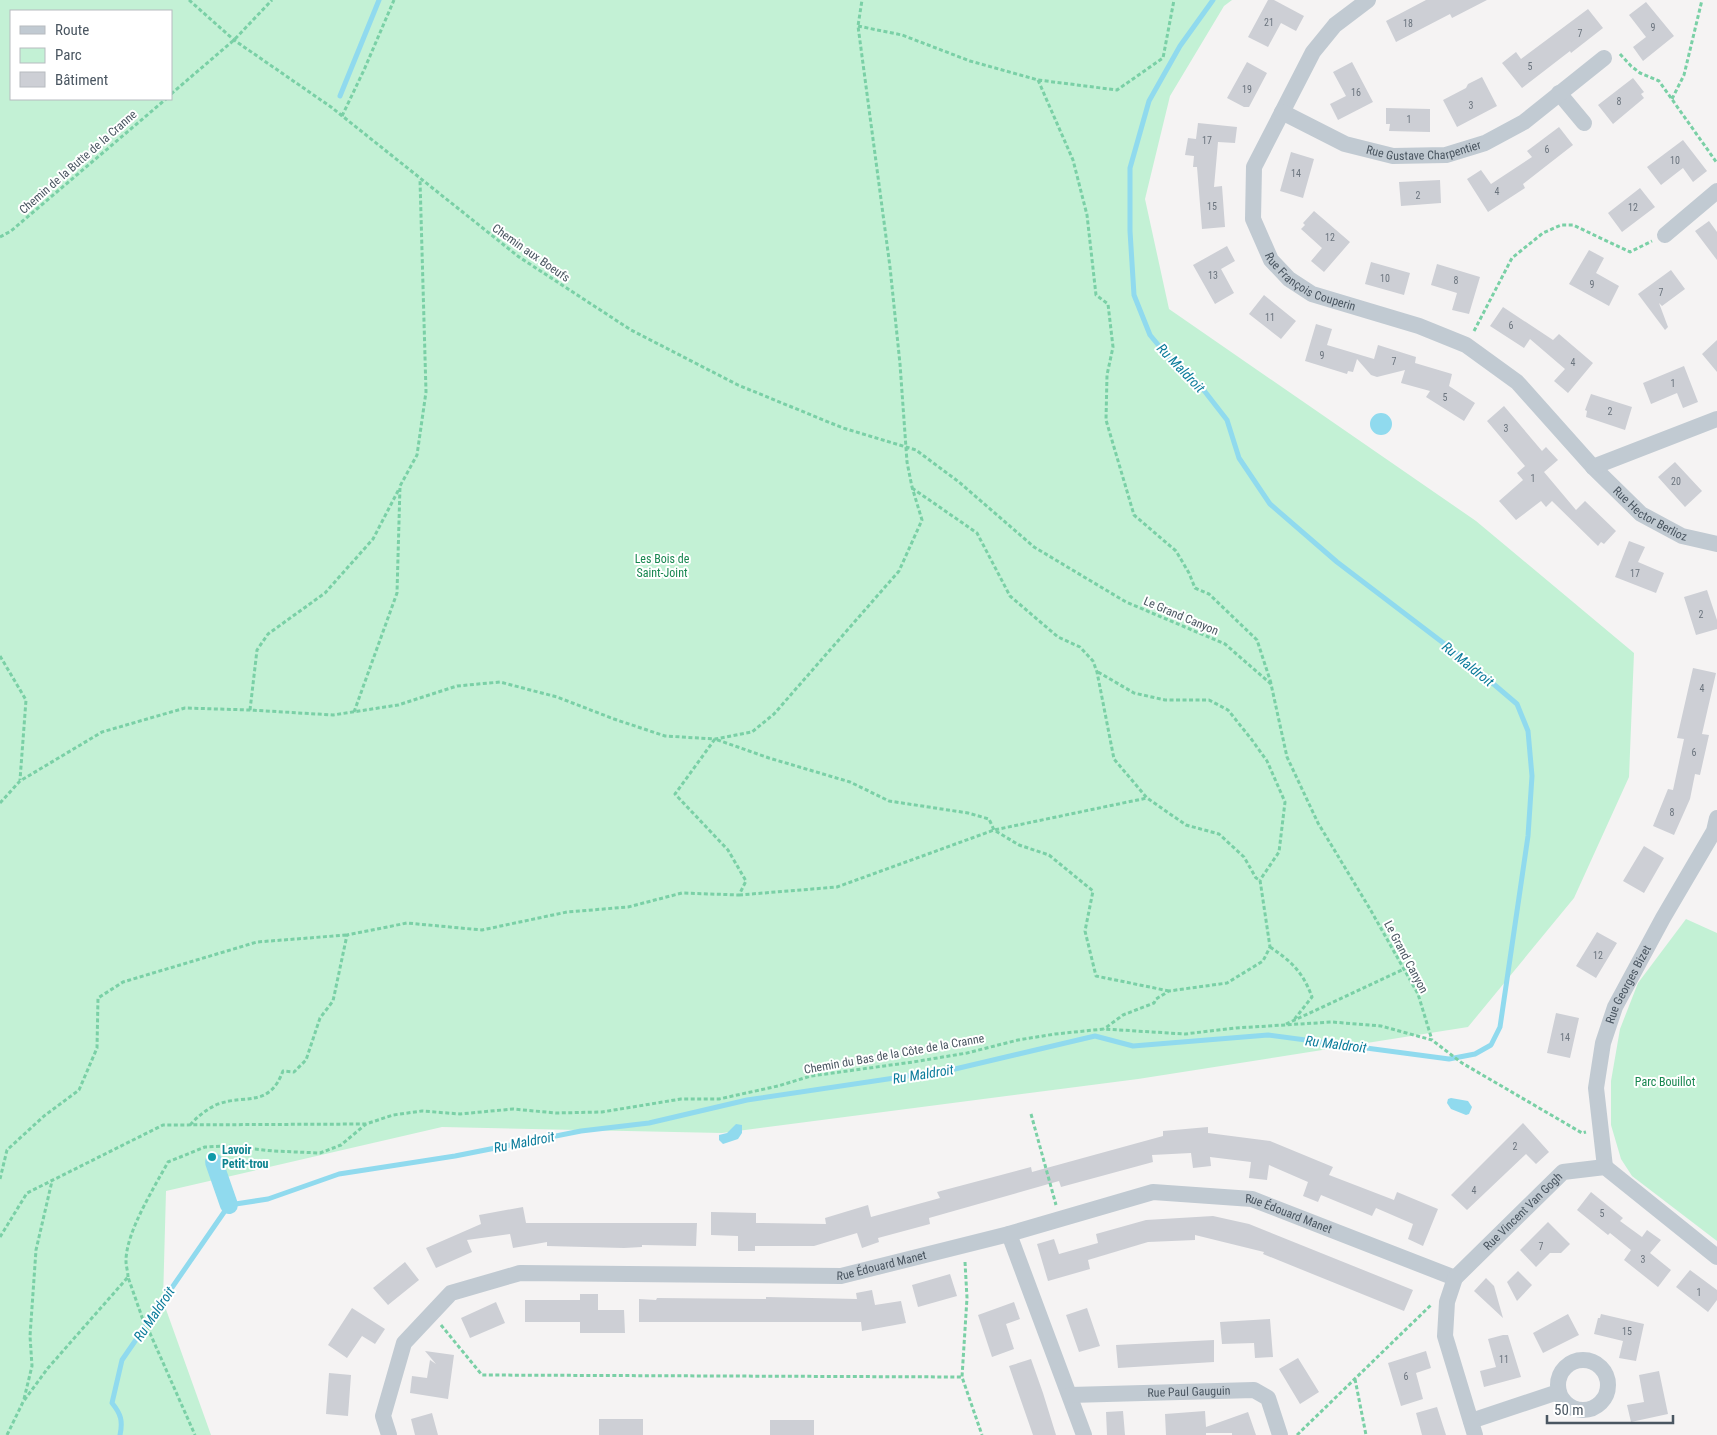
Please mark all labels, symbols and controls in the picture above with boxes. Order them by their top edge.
legend [10,10,172,100]
house number: 21 [1264,17,1274,28]
house number: 18 [1403,18,1413,29]
text: Route [55,21,89,39]
house number: 9 [1651,22,1656,33]
house number: 7 [1578,28,1583,39]
text: Parc [55,46,82,64]
house number: 5 [1528,61,1533,72]
text: Bâtiment [55,71,108,89]
house number: 19 [1242,84,1252,95]
house number: 16 [1351,87,1361,98]
house number: 8 [1617,96,1622,107]
house number: 3 [1469,100,1474,111]
street label: Chemin de la Butte de la Cranne [16,107,140,217]
house number: 1 [1407,114,1411,125]
house number: 17 [1202,135,1212,146]
street label: Rue Gustave Charpentier [1365,138,1483,163]
house number: 6 [1545,144,1550,155]
house number: 10 [1670,155,1680,166]
house number: 14 [1291,168,1301,179]
house number: 4 [1495,186,1500,197]
house number: 2 [1416,190,1421,201]
house number: 15 [1207,201,1217,212]
house number: 12 [1628,202,1638,213]
street label: Chemin aux Boeufs [490,221,572,285]
house number: 12 [1325,232,1335,243]
street label: Rue François Couperin [1262,250,1358,314]
house number: 13 [1208,270,1218,281]
house number: 10 [1380,273,1390,284]
house number: 8 [1454,275,1459,286]
house number: 9 [1590,279,1595,290]
house number: 7 [1659,287,1664,298]
house number: 11 [1265,312,1275,323]
house number: 6 [1509,320,1514,331]
water label: Ru Maldroit [1154,340,1209,396]
house number: 9 [1320,350,1325,361]
house number: 7 [1392,356,1397,367]
house number: 4 [1571,357,1576,368]
house number: 1 [1671,378,1675,389]
house number: 5 [1443,392,1448,403]
house number: 2 [1608,406,1613,417]
house number: 3 [1504,423,1509,434]
house number: 1 [1531,473,1535,484]
house number: 20 [1671,476,1681,487]
street label: Rue Hector Berlioz [1610,484,1688,544]
park label: Les Bois de Saint-Joint [635,552,690,580]
house number: 17 [1630,568,1640,579]
street label: Le Grand Canyon [1141,594,1221,638]
house number: 2 [1699,609,1704,620]
water label: Ru Maldroit [1439,638,1498,690]
house number: 4 [1700,683,1705,694]
house number: 6 [1692,747,1697,758]
house number: 8 [1670,807,1675,818]
street label: Le Grand Canyon [1381,918,1431,996]
street label: Rue Georges Bizet [1603,942,1654,1026]
house number: 12 [1593,950,1603,961]
street label: Chemin du Bas de la Côte de la Cranne [803,1031,986,1077]
water label: Ru Maldroit [1304,1032,1368,1056]
house number: 14 [1560,1032,1570,1043]
water label: Ru Maldroit [891,1061,956,1087]
park label: Parc Bouillot [1635,1075,1696,1089]
water label: Ru Maldroit [492,1128,557,1156]
house number: 2 [1513,1141,1518,1152]
place label: Lavoir Petit-trou [222,1143,269,1171]
marker: Lavoir Petit-trou [206,1151,218,1163]
street label: Rue Vincent Van Gogh [1481,1169,1565,1253]
house number: 4 [1472,1185,1477,1196]
street label: Rue Édouard Manet [1245,1192,1334,1237]
house number: 5 [1600,1208,1605,1219]
house number: 7 [1539,1241,1544,1252]
street label: Rue Édouard Manet [837,1248,928,1283]
house number: 3 [1641,1254,1646,1265]
water label: Ru Maldroit [130,1283,178,1344]
house number: 1 [1697,1287,1701,1298]
house number: 15 [1622,1326,1632,1337]
house number: 11 [1499,1354,1509,1365]
house number: 6 [1404,1371,1409,1382]
street label: Rue Paul Gauguin [1147,1384,1231,1400]
scale bar [1547,1392,1673,1424]
text: 50 m [1554,1401,1584,1419]

